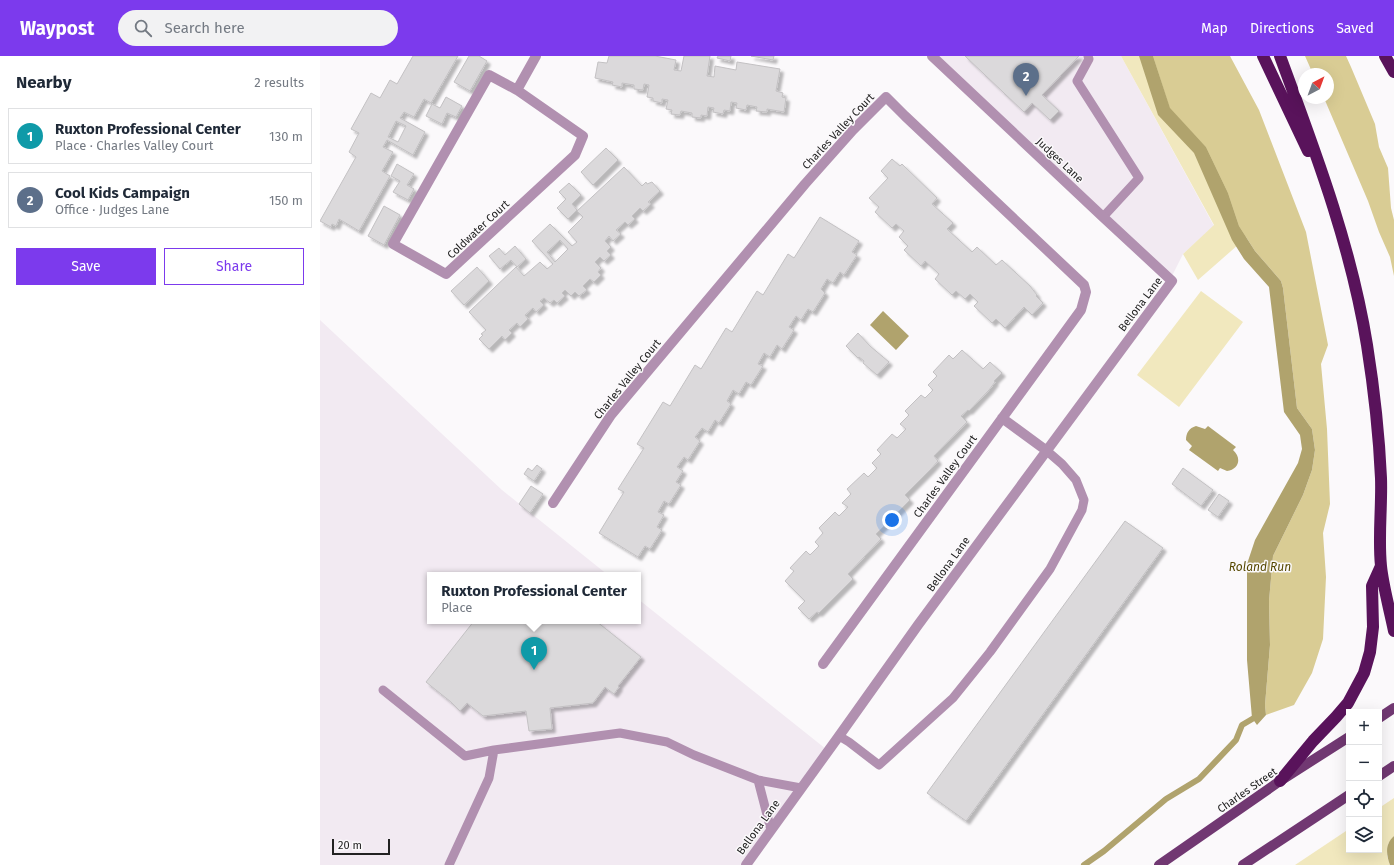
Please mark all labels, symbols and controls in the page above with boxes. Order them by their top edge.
search box [118,10,398,46]
text: Waypost [20,17,94,40]
icon: search [132,17,154,39]
text: Search here [164,19,245,37]
text: Map [1201,20,1228,37]
text: Directions [1250,20,1314,37]
text: Saved [1336,20,1374,37]
pin: 2 [1013,63,1039,96]
north arrow [1298,68,1334,104]
text: Nearby [16,72,71,93]
text: 2 results [254,75,304,90]
street label: Charles Valley Court [800,91,877,172]
text: Ruxton Professional Center [55,120,241,138]
text: 1 [27,129,33,144]
text: 130 m [269,129,303,144]
street label: Judges Lane [1033,135,1086,185]
text: Place · Charles Valley Court [55,138,213,153]
text: Cool Kids Campaign [55,184,190,202]
text: 2 [27,193,33,208]
text: 150 m [269,193,303,208]
street label: Coldwater Court [445,197,512,261]
text: Office · Judges Lane [55,202,169,217]
button: Save [16,248,156,285]
button: Share [164,248,304,285]
street label: Bellona Lane [1116,275,1165,334]
street label: Charles Valley Court [591,337,664,422]
street label: Charles Valley Court [911,432,980,520]
your location [882,510,902,530]
street label: Bellona Lane [924,534,973,594]
water label: Roland Run [1229,560,1291,574]
popup [427,572,641,624]
text: Ruxton Professional Center [441,582,627,600]
text: Place [441,600,472,615]
pin: 1 [521,637,547,670]
map controls [1346,709,1382,853]
button: + [1346,709,1382,745]
button: − [1346,745,1382,781]
street label: Charles Street [1215,765,1280,816]
button: locate [1346,781,1382,817]
street label: Bellona Lane [734,797,783,857]
button: layers [1346,817,1382,853]
scale bar [332,837,390,856]
text: 20 m [338,839,362,852]

